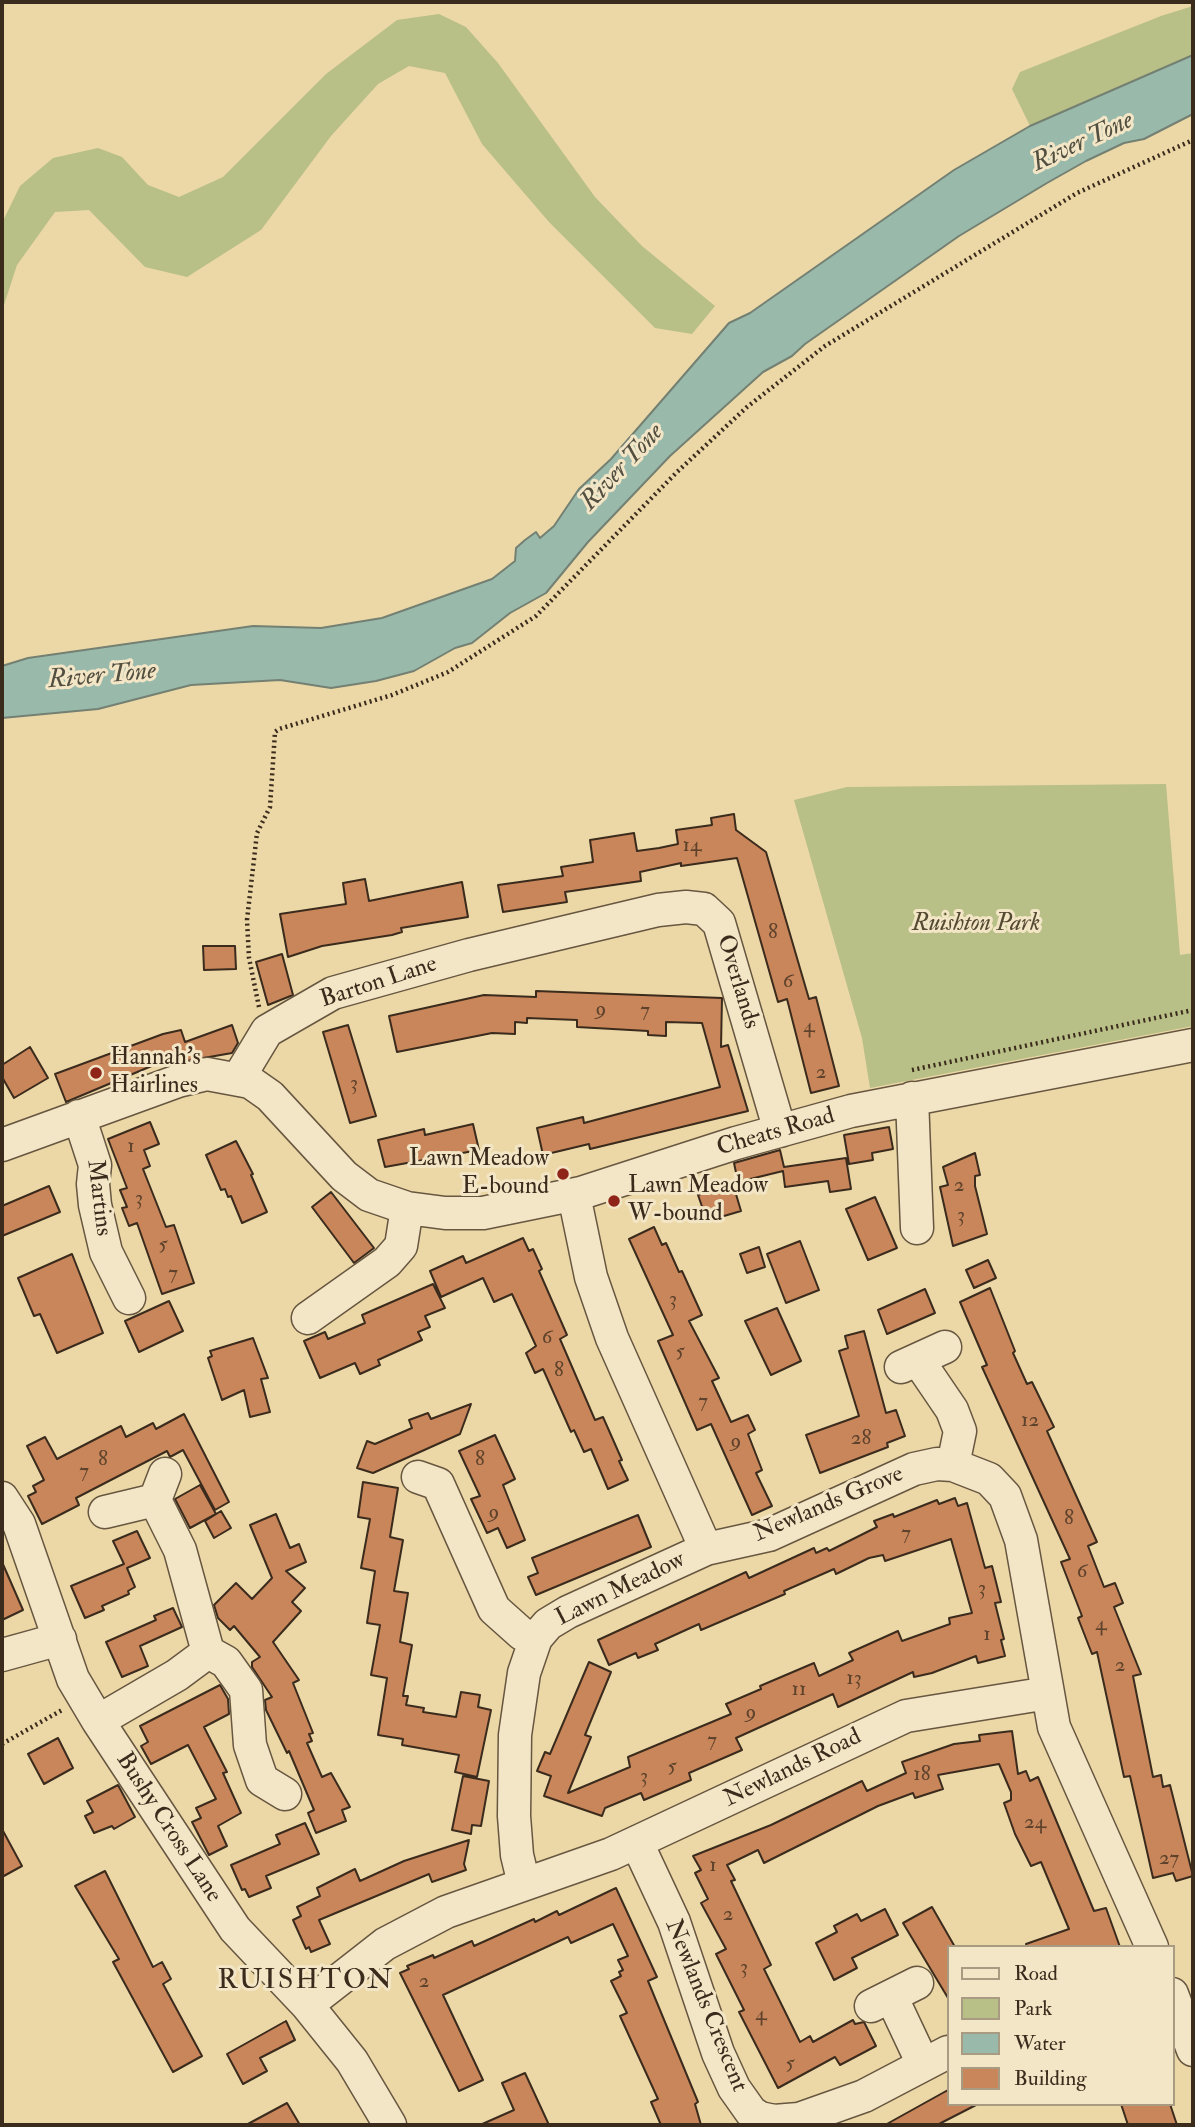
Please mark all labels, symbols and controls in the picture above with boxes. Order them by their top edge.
water label: River Tone [1027,106,1139,180]
water label: River Tone [575,418,671,518]
water label: River Tone [47,657,157,697]
house number: 14 [683,833,701,859]
park label: Ruishton Park [912,911,1040,939]
house number: 8 [768,920,778,946]
street label: Overlands [709,931,765,1033]
street label: Barton Lane [317,951,441,1015]
house number: 6 [783,969,793,995]
house number: 9 [596,997,606,1023]
house number: 7 [640,998,650,1024]
house number: 4 [803,1014,815,1040]
place label: Hannah's Hairlines [110,1045,201,1101]
house number: 2 [816,1060,826,1086]
marker: Hannah's Hairlines [88,1065,104,1081]
house number: 3 [350,1071,358,1097]
street label: Cheats Road [714,1102,838,1164]
house number: 1 [127,1134,135,1160]
place label: Lawn Meadow E-bound [409,1146,549,1202]
street label: Martins [79,1158,117,1238]
marker: Lawn Meadow E-bound [555,1166,571,1182]
place label: Lawn Meadow W-bound [628,1173,768,1229]
house number: 2 [954,1173,964,1199]
house number: 3 [135,1186,143,1212]
marker: Lawn Meadow W-bound [606,1193,622,1209]
house number: 3 [957,1203,965,1229]
house number: 5 [158,1232,168,1258]
house number: 7 [168,1261,178,1287]
house number: 3 [669,1287,677,1313]
house number: 6 [542,1325,552,1351]
house number: 5 [675,1339,685,1365]
house number: 8 [554,1358,564,1384]
house number: 7 [698,1389,708,1415]
house number: 12 [1021,1408,1039,1434]
house number: 28 [851,1426,871,1452]
house number: 9 [731,1429,741,1455]
house number: 8 [98,1447,108,1473]
house number: 8 [475,1447,485,1473]
house number: 7 [79,1459,89,1485]
street label: Newlands Grove [750,1461,908,1549]
house number: 9 [489,1500,499,1526]
house number: 8 [1064,1506,1074,1532]
house number: 7 [901,1521,911,1547]
street label: Lawn Meadow [552,1546,690,1634]
house number: 6 [1077,1559,1087,1585]
house number: 3 [978,1576,986,1602]
house number: 4 [1095,1612,1107,1638]
house number: 1 [983,1622,991,1648]
house number: 2 [1115,1653,1125,1679]
house number: 13 [846,1666,862,1692]
house number: 11 [792,1677,806,1703]
house number: 9 [746,1700,756,1726]
street label: Newlands Road [720,1723,866,1815]
house number: 7 [707,1728,717,1754]
street label: Bushy Cross Lane [109,1748,227,1908]
house number: 5 [667,1754,677,1780]
house number: 18 [913,1762,931,1788]
house number: 3 [640,1764,648,1790]
house number: 24 [1024,1810,1046,1836]
house number: 27 [1159,1846,1179,1872]
house number: 1 [709,1853,717,1879]
house number: 2 [723,1902,733,1928]
street label: Newlands Crescent [657,1916,753,2096]
legend [946,1945,1174,2106]
house number: 3 [740,1955,748,1981]
text: Road [1014,1960,1058,1987]
district label: RUISHTON [219,1965,393,1999]
house number: 2 [419,1969,429,1995]
text: Park [1014,1995,1052,2022]
house number: 4 [755,2002,767,2028]
text: Water [1014,2030,1066,2057]
house number: 5 [785,2051,795,2077]
text: Building [1014,2065,1087,2092]

